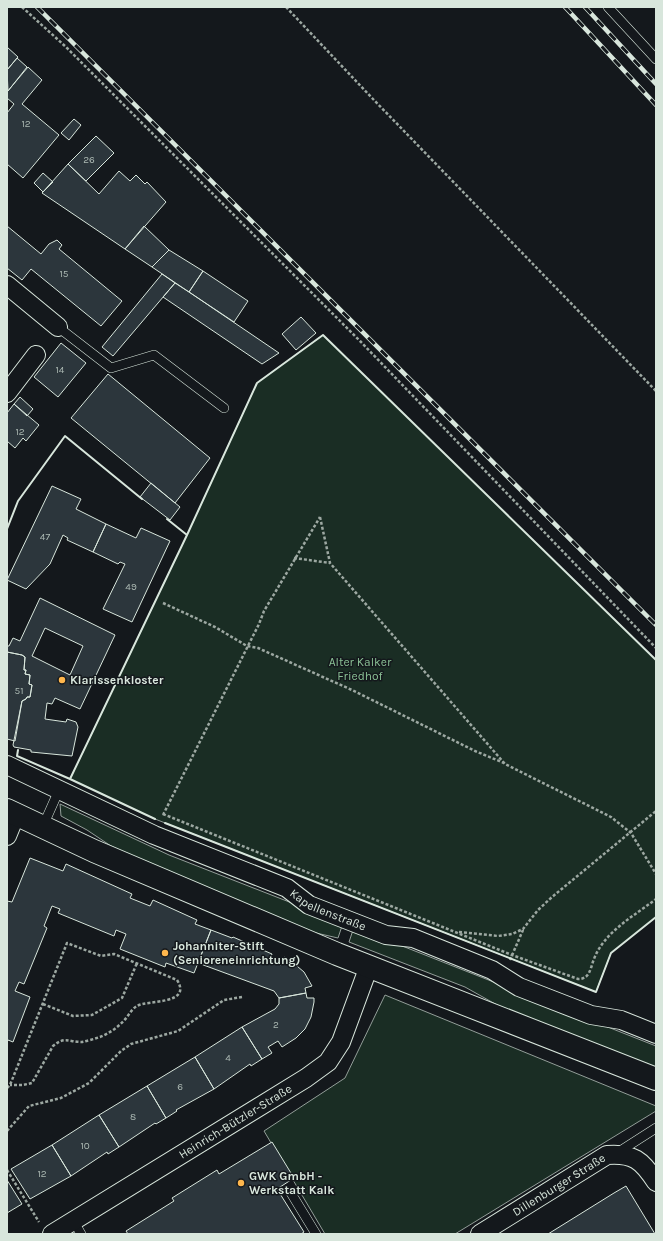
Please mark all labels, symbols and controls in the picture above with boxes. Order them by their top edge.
house number: 12 [21,118,31,130]
house number: 26 [83,154,95,166]
house number: 15 [60,268,69,280]
house number: 14 [56,364,65,376]
house number: 12 [15,426,25,438]
house number: 47 [40,531,50,543]
house number: 49 [125,581,137,593]
park label: Alter Kalker Friedhof [329,655,392,683]
place label: Klarissenkloster [70,673,164,687]
marker: Klarissenkloster [57,675,67,685]
house number: 51 [15,685,23,697]
street label: Kapellenstraße [287,886,368,933]
place label: Johanniter-Stift (Senioreneinrichtung) [173,939,300,967]
marker: Johanniter-Stift (Senioreneinrichtung) [160,948,170,958]
house number: 2 [273,1019,279,1031]
house number: 4 [225,1052,231,1064]
house number: 6 [177,1081,183,1093]
street label: Heinrich-Bützler-Straße [176,1082,294,1161]
house number: 8 [130,1111,136,1123]
house number: 10 [80,1140,90,1152]
street label: Dillenburger Straße [510,1151,608,1219]
house number: 12 [37,1168,47,1180]
place label: GWK GmbH - Werkstatt Kalk [249,1169,334,1197]
marker: GWK GmbH - Werkstatt Kalk [236,1178,246,1188]

